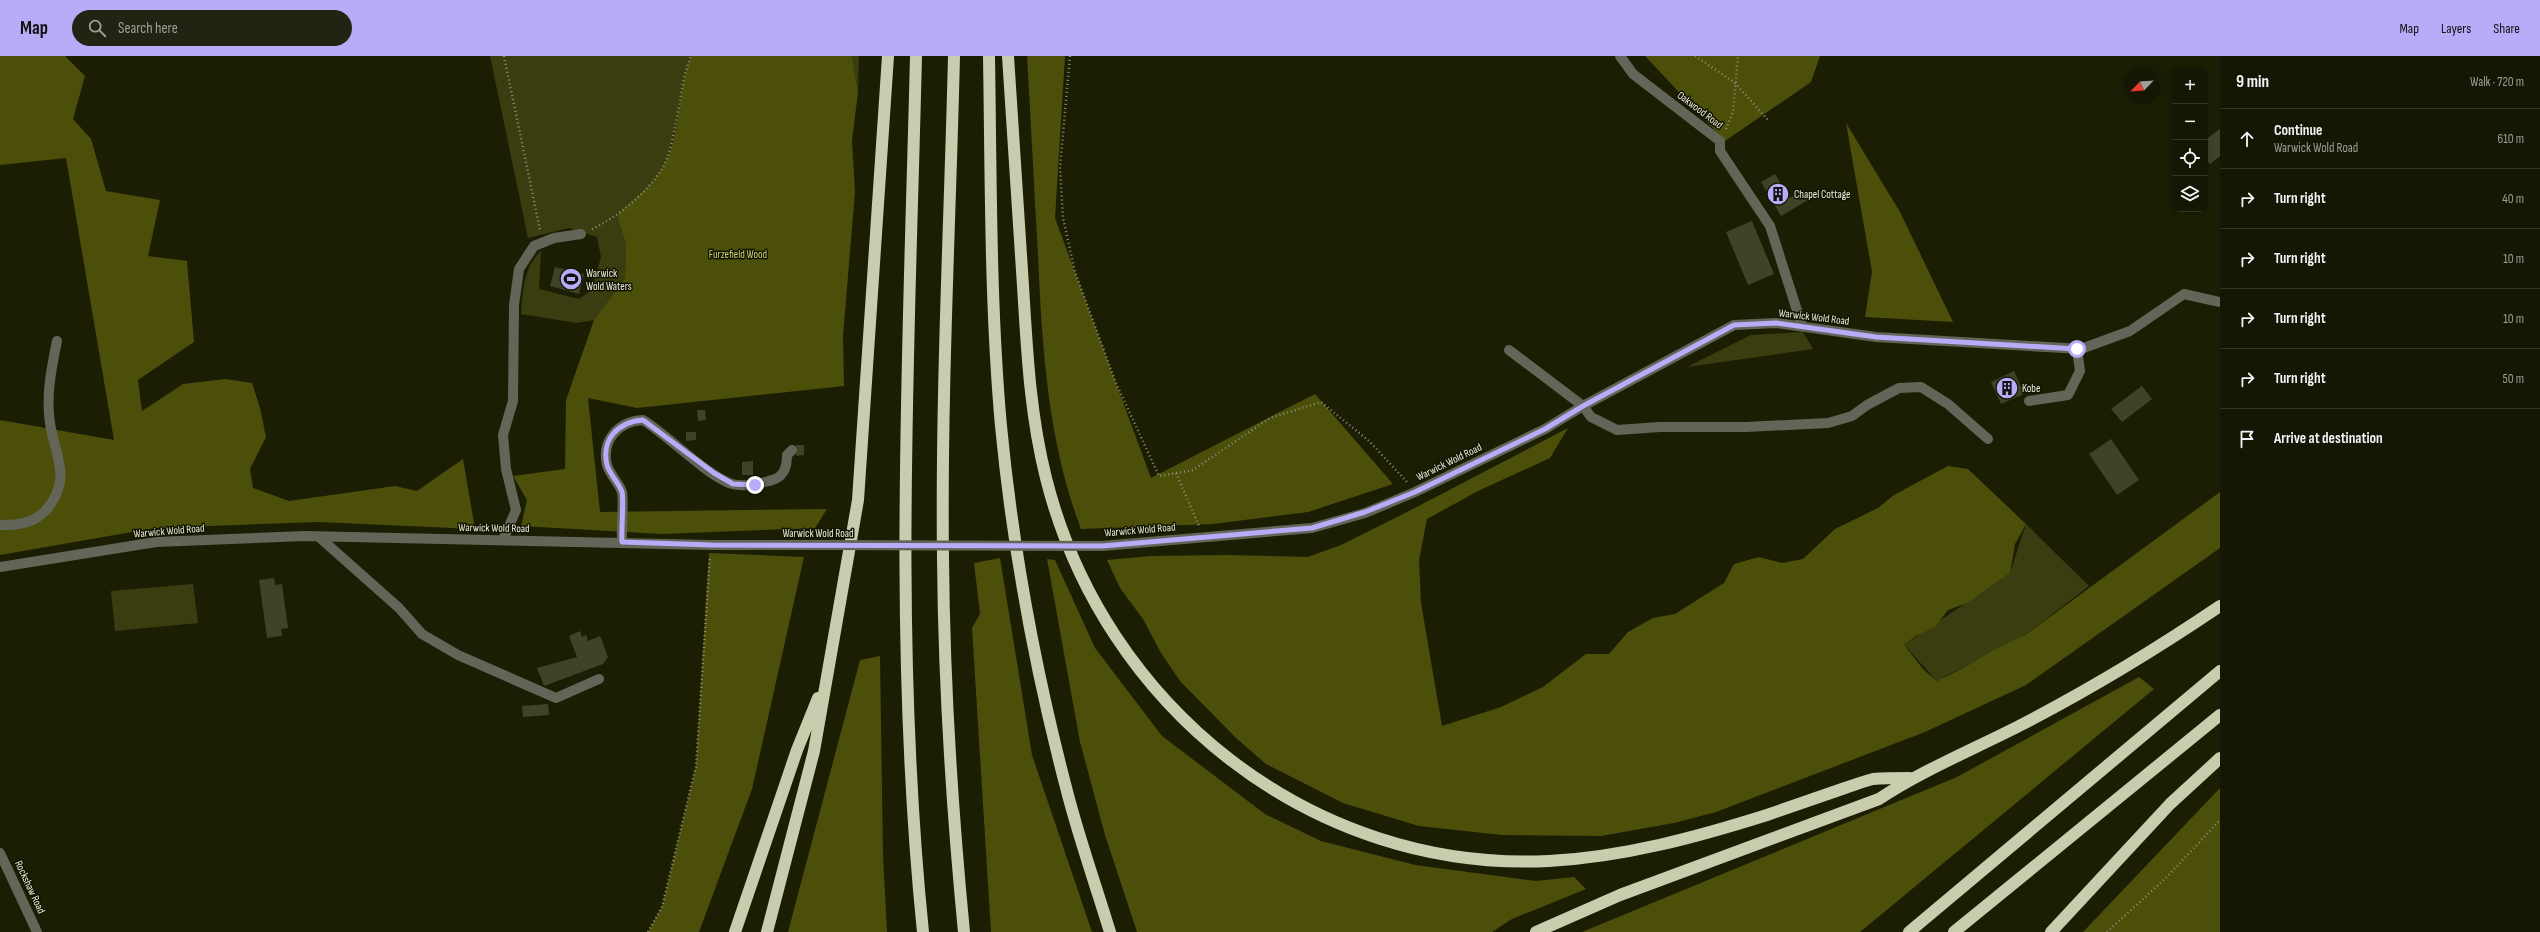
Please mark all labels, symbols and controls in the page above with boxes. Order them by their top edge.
search box [72,10,352,46]
text: Map [20,17,48,40]
icon: search [86,17,108,39]
text: Search here [118,19,178,38]
text: Map [2399,20,2419,37]
text: Layers [2441,20,2471,37]
text: Share [2493,20,2520,37]
north arrow [2124,68,2160,104]
map controls [2172,68,2208,212]
button: + [2172,68,2208,104]
text: 9 min [2236,72,2269,92]
text: Walk · 720 m [2470,74,2524,90]
street label: Oakwood Road [1675,89,1726,132]
button: − [2172,104,2208,140]
text: Continue [2274,121,2323,140]
icon: ahead [2236,128,2258,150]
text: 610 m [2498,131,2524,147]
button: locate [2172,140,2208,176]
text: Warwick Wold Road [2274,140,2358,156]
button: layers [2172,176,2208,212]
building icon: Chapel Cottage [1765,181,1791,207]
place label: Chapel Cottage [1794,188,1851,201]
icon: right [2236,188,2258,210]
text: Turn right [2274,189,2326,208]
text: 40 m [2502,191,2524,207]
park label: Furzefield Wood [709,248,768,261]
icon: right [2236,248,2258,270]
text: Turn right [2274,249,2326,268]
text: 10 m [2503,251,2524,267]
sports icon: Warwick Wold Waters [558,266,584,292]
place label: Warwick Wold Waters [586,267,632,293]
street label: Warwick Wold Road [1778,306,1851,328]
icon: right [2236,308,2258,330]
text: Turn right [2274,309,2326,328]
text: 10 m [2503,311,2524,327]
route start [2068,340,2086,358]
icon: right [2236,368,2258,390]
text: Turn right [2274,369,2326,388]
text: 50 m [2503,371,2524,387]
building icon: Kobe [1994,375,2020,401]
place label: Kobe [2022,382,2040,395]
icon: arrive [2236,428,2258,450]
text: Arrive at destination [2274,429,2383,448]
street label: Warwick Wold Road [1414,440,1484,483]
route end [746,476,764,494]
street label: Warwick Wold Road [1104,520,1176,540]
street label: Warwick Wold Road [133,521,205,541]
street label: Warwick Wold Road [458,521,530,535]
street label: Warwick Wold Road [782,527,854,540]
street label: Rockshaw Road [12,858,48,916]

